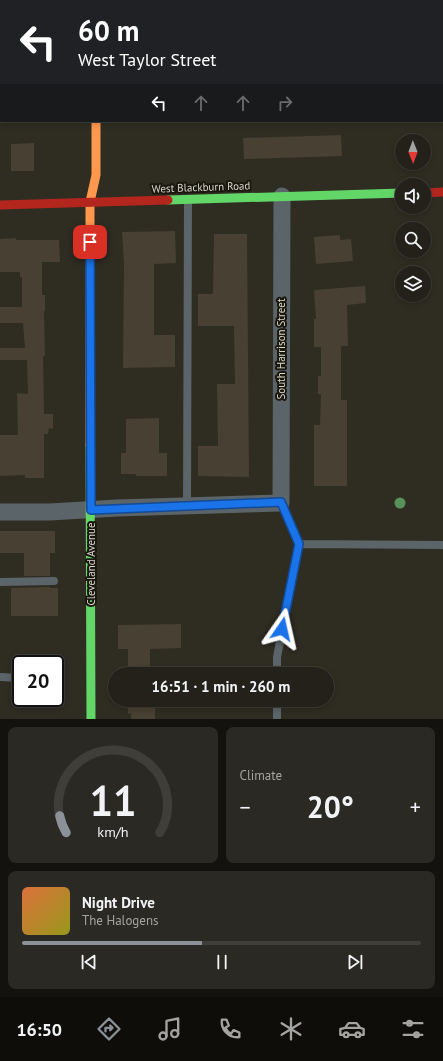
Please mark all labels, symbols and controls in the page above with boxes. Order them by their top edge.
text: 60 m [78,12,139,49]
icon: left [12,16,64,68]
text: West Taylor Street [78,48,216,71]
icon: left [148,92,170,114]
icon: ahead [190,92,212,114]
icon: ahead [232,92,254,114]
icon: right [274,92,296,114]
north arrow [395,134,431,170]
map controls [395,134,431,302]
street label: West Blackburn Road [151,178,251,196]
button: sound [395,178,431,214]
button: search [395,222,431,258]
pin [73,225,107,259]
icon: arrive [79,231,101,253]
button: layers [395,266,431,302]
street label: South Harrison Street [274,298,288,400]
street label: Cleveland Avenue [84,522,98,606]
position arrow [261,608,303,650]
speed limit sign: 20 [12,655,64,707]
text: 16:51 · 1 min · 260 m [152,677,290,696]
text: Climate [240,767,282,784]
text: 11 [89,774,136,827]
text: 20° [307,787,354,826]
text: − [240,793,251,821]
text: + [410,793,421,821]
text: km/h [97,822,128,841]
text: Night Drive [82,893,155,912]
text: The Halogens [82,912,159,929]
icon: previous [78,951,100,973]
icon: pause [211,951,233,973]
icon: next [344,951,366,973]
icon: directions [95,1015,123,1043]
icon: music [156,1015,184,1043]
icon: phone [216,1015,244,1043]
icon: climate [277,1015,305,1043]
icon: car [338,1015,366,1043]
icon: filters [399,1015,427,1043]
text: 16:50 [16,1018,62,1041]

